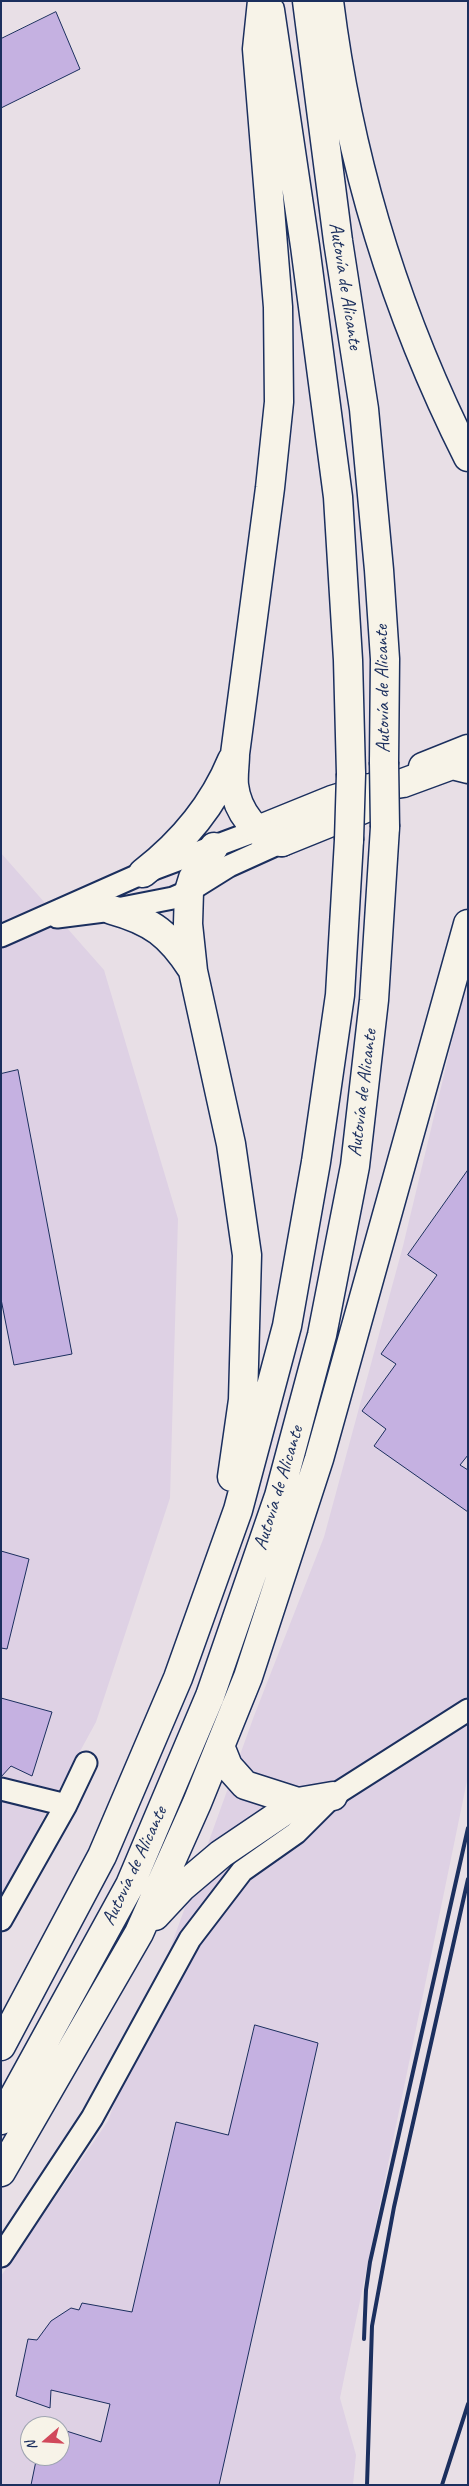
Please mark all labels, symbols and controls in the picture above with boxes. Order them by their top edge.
street label: Autovía de Alicante [323,221,367,351]
street label: Autovía de Alicante [370,625,396,753]
street label: Autovía de Alicante [343,1028,383,1158]
street label: Autovía de Alicante [249,1423,309,1553]
street label: Autovía de Alicante [97,1803,173,1929]
north arrow [20,2416,70,2466]
text: N [22,2439,41,2453]

